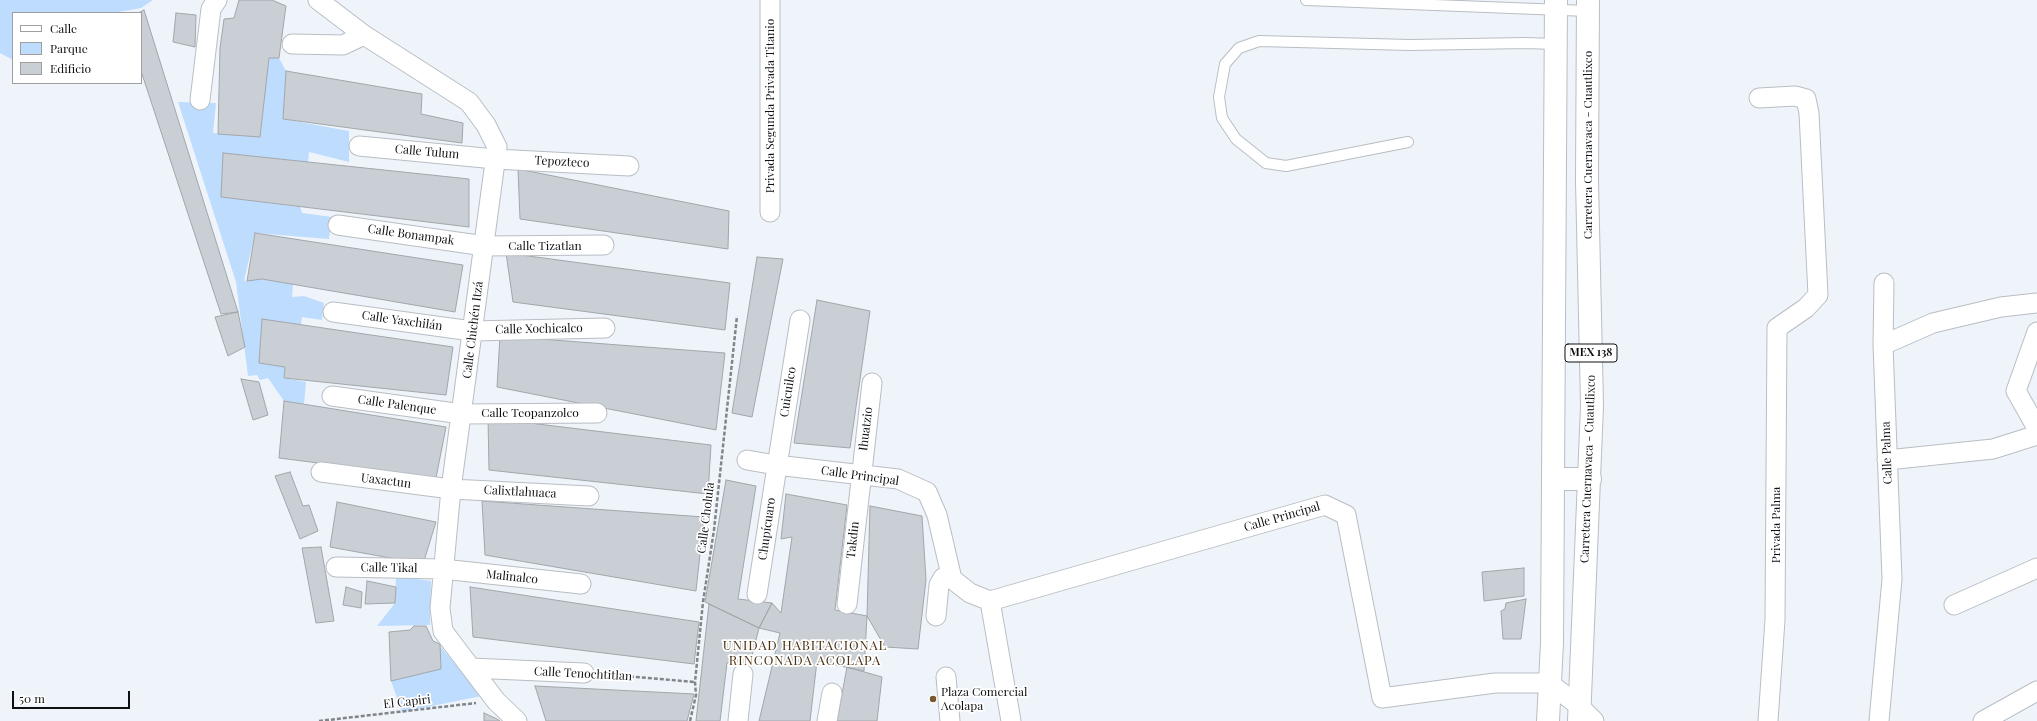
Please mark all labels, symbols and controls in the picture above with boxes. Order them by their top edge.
legend [12,12,142,84]
street label: Privada Segunda Privada Titanio [763,19,777,193]
text: Calle [50,20,77,36]
text: Parque [50,40,88,56]
street label: Carretera Cuernavaca - Cuautlixco [1581,51,1595,239]
text: Edificio [50,60,91,76]
street label: Calle Tulum [394,142,460,162]
street label: Tepozteco [534,153,590,171]
street label: Calle Bonampak [367,222,455,248]
street label: Calle Tizatlan [508,239,582,253]
street label: Calle Chichén Itzá [460,281,486,379]
street label: Calle Yaxchilán [361,308,443,334]
street label: Calle Xochicalco [495,321,583,337]
road number: MEX 138 [1565,344,1617,362]
street label: Cuicuilco [777,366,799,418]
street label: Carretera Cuernavaca - Cuautlixco [1578,375,1598,563]
street label: Calle Palenque [357,392,437,418]
street label: Calle Teopanzolco [481,406,579,420]
street label: Ihuatzio [856,406,876,452]
street label: Calle Palma [1879,421,1895,485]
street label: Calle Principal [820,463,900,489]
street label: Uaxactun [360,471,412,491]
street label: Calle Cholula [694,482,718,554]
street label: Calixtlahuaca [483,483,557,501]
street label: Privada Palma [1769,487,1783,563]
street label: Chupícuaro [755,497,779,561]
street label: Calle Principal [1242,499,1322,535]
street label: Takdin [844,521,862,559]
street label: Calle Tikal [360,560,418,576]
street label: Malinalco [485,567,539,587]
district label: UNIDAD HABITACIONAL RINCONADA ACOLAPA [723,638,887,669]
street label: Calle Tenochtitlan [534,664,632,684]
scale bar [14,683,132,709]
place label: Plaza Comercial Acolapa [941,685,1027,713]
text: 50 m [19,690,45,706]
street label: El Capiri [383,692,431,712]
marker: Plaza Comercial Acolapa [928,694,938,704]

